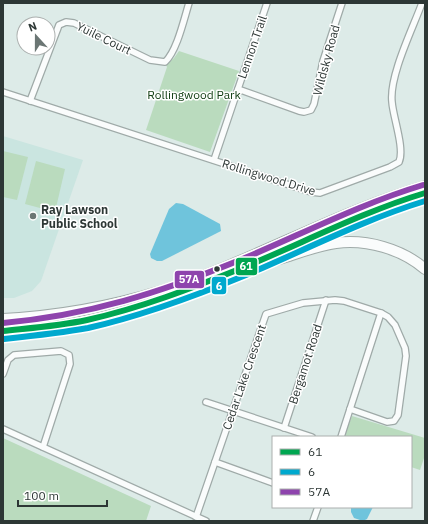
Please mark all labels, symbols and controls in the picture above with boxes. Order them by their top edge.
street label: Lennon Trail [234,13,270,81]
north arrow [16,16,56,56]
street label: Yuile Court [74,18,134,58]
text: N [26,19,39,35]
street label: Wildsky Road [309,23,343,97]
park label: Rollingwood Park [147,87,241,102]
street label: Rollingwood Drive [220,156,318,198]
place label: Ray Lawson Public School [41,202,118,231]
marker: Ray Lawson Public School [28,211,38,221]
line badge: 61 [235,257,258,276]
text: 61 [239,259,253,273]
unlabelled marker [212,264,222,274]
line badge: 57A [174,270,205,289]
text: 57A [179,272,200,286]
line badge: 6 [211,276,227,295]
text: 6 [216,279,223,293]
street label: Cedar Lake Crescent [219,322,269,432]
street label: Bergamot Road [285,322,325,406]
legend [272,436,412,508]
text: 61 [308,444,322,459]
text: 6 [308,464,315,479]
scale bar [18,482,107,508]
text: 57A [308,484,330,499]
text: 100 m [24,488,59,503]

